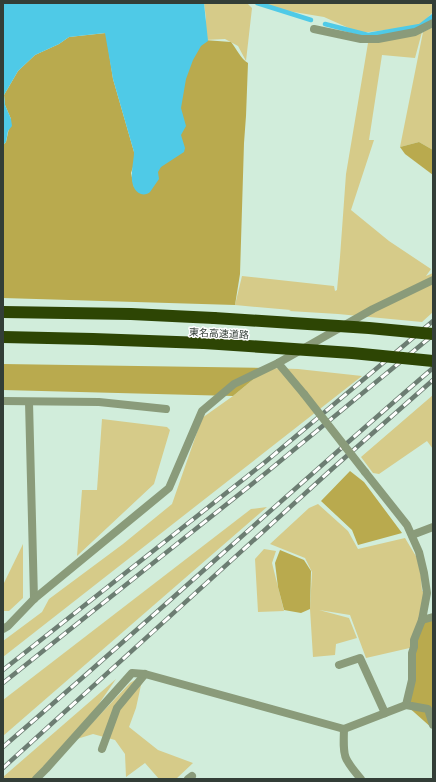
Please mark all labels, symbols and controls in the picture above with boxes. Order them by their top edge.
street label: 東名高速道路 [189,326,249,341]

